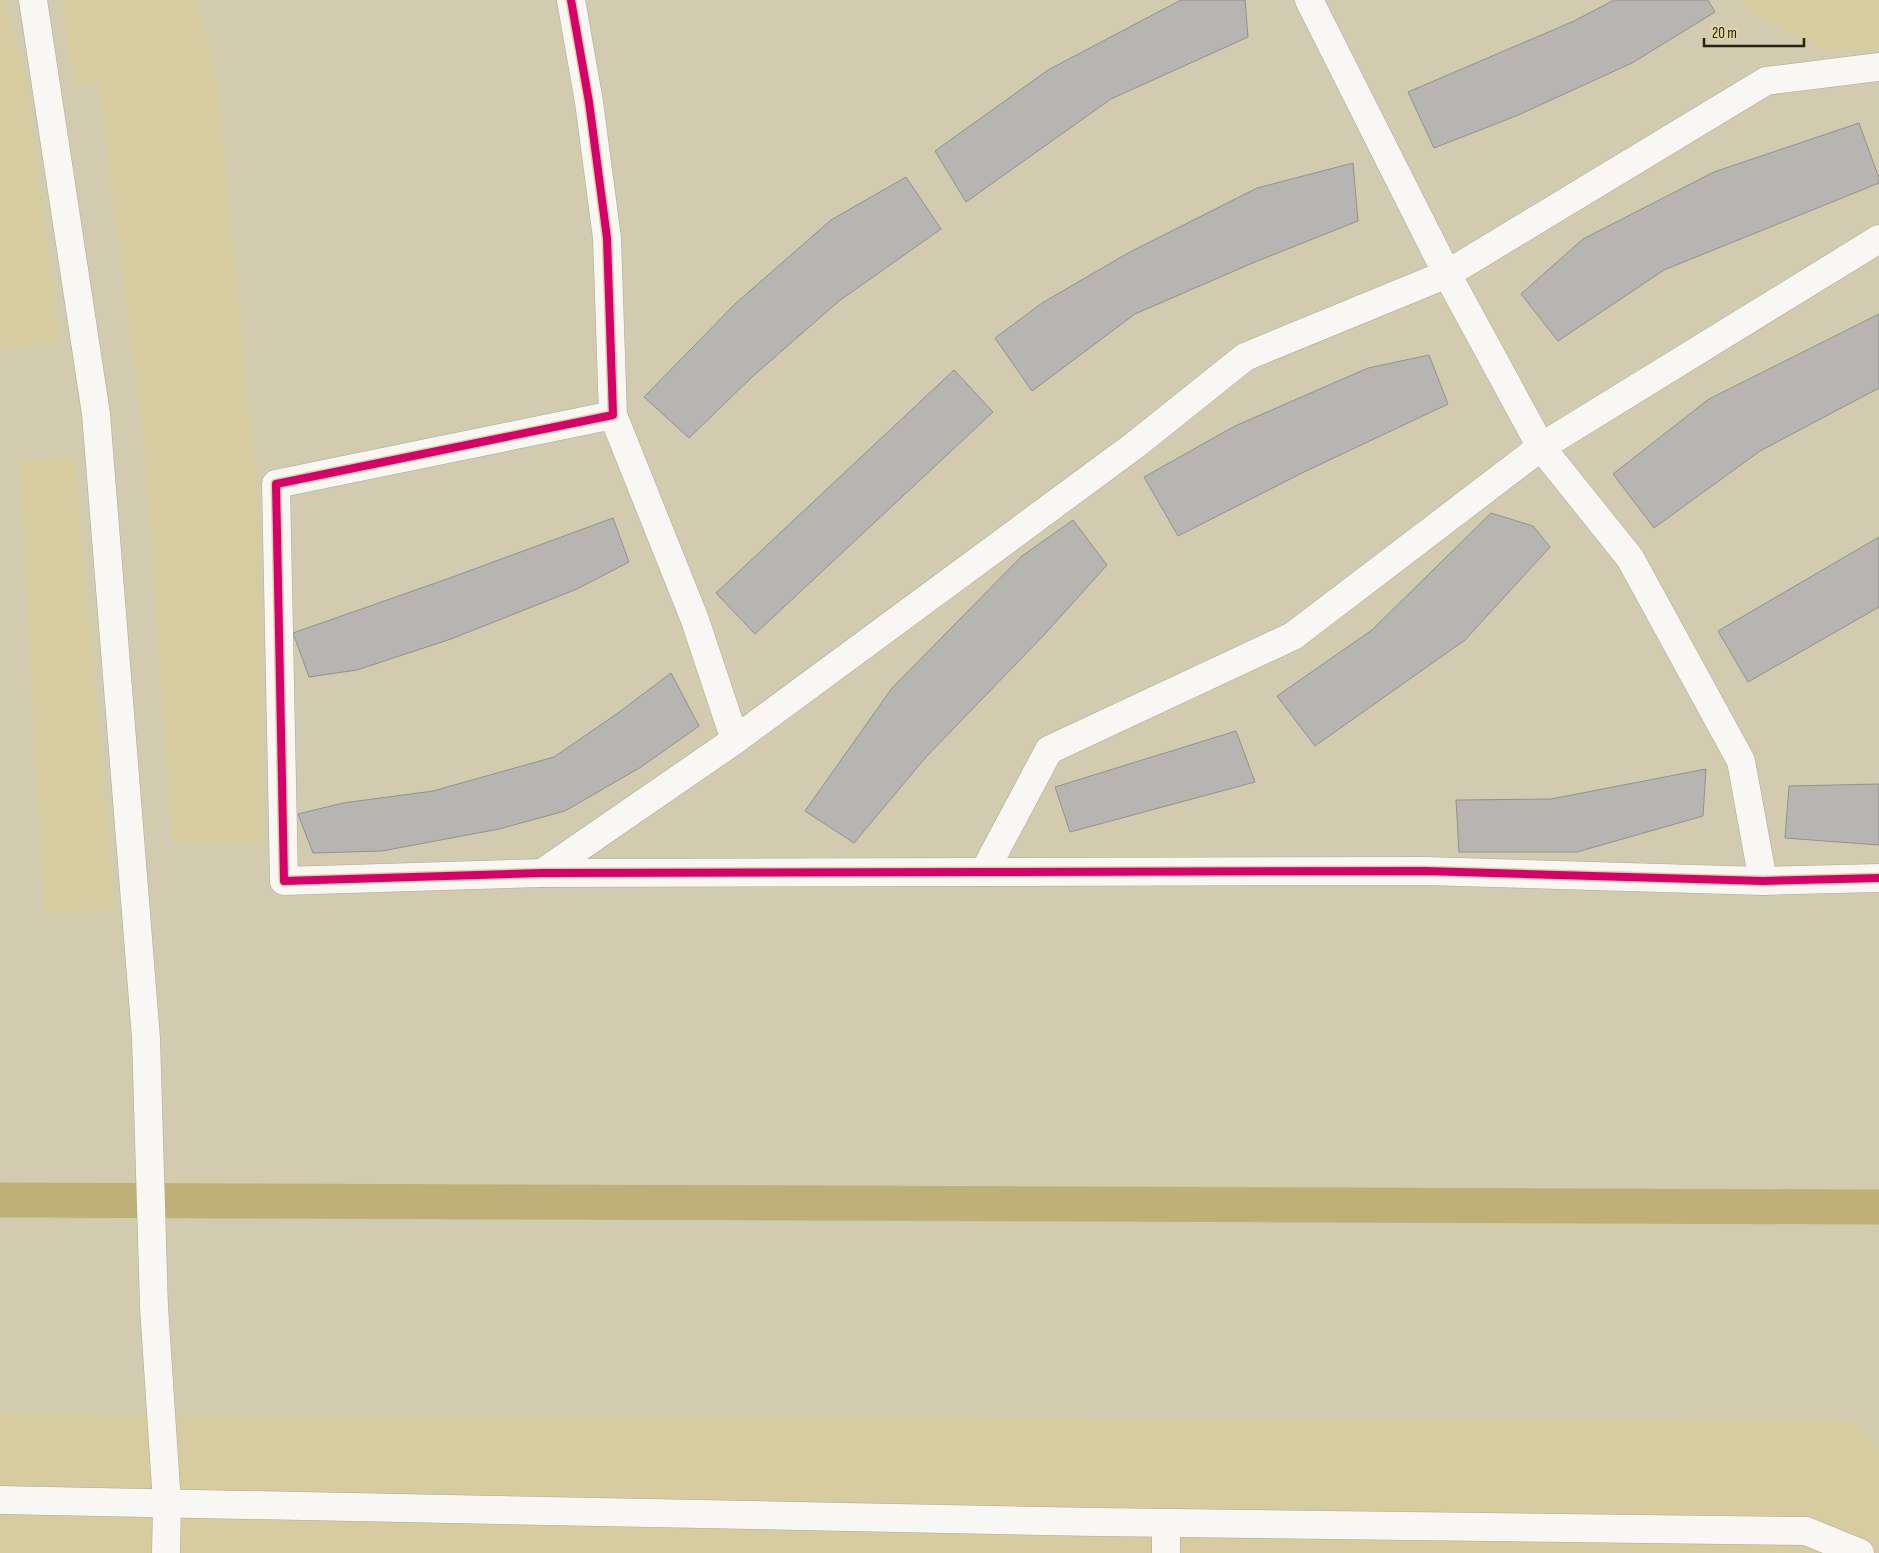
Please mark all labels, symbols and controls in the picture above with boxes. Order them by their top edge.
scale bar [1704,15,1804,47]
text: 20 m [1712,24,1737,43]

